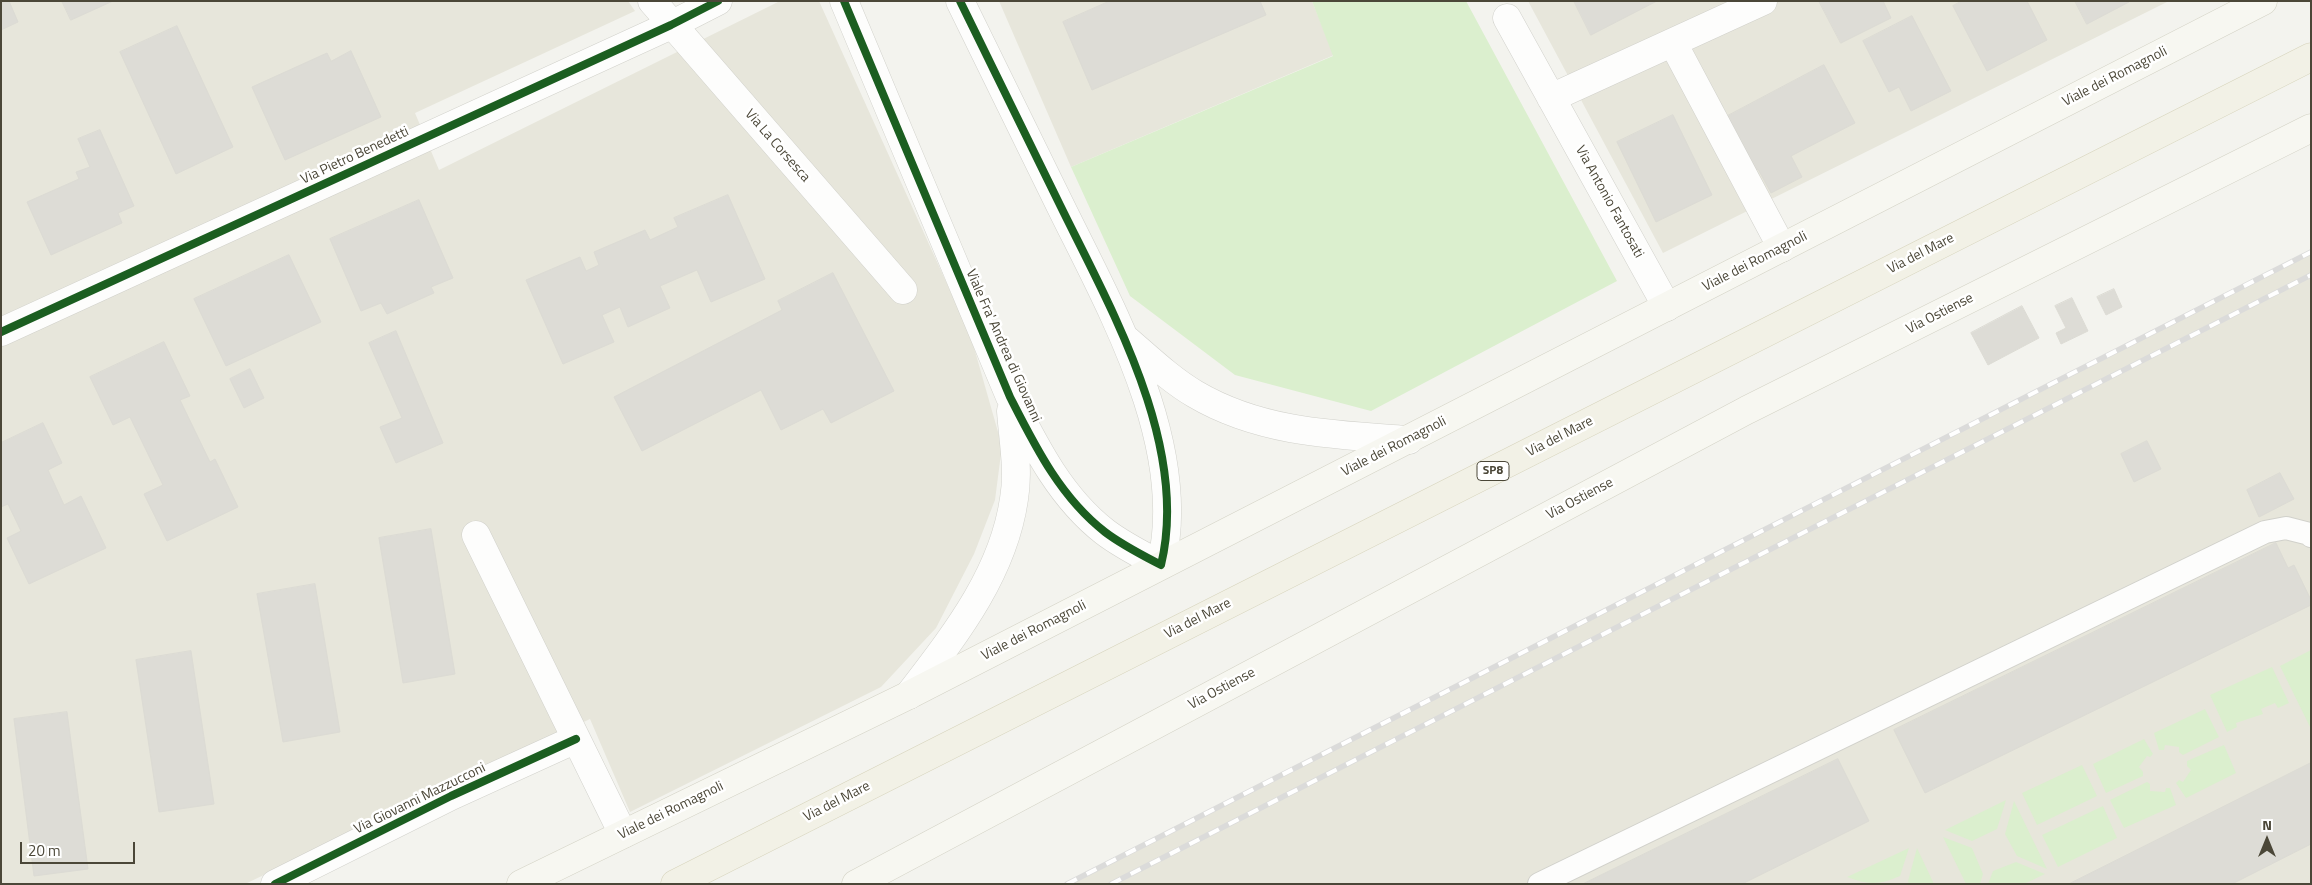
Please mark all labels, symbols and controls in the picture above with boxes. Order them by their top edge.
street label: Viale dei Romagnoli [2060,43,2170,111]
street label: Via La Corsesca [741,106,813,186]
street label: Via Pietro Benedetti [298,124,412,188]
street label: Via Antonio Fantosati [1571,143,1647,261]
street label: Viale dei Romagnoli [1700,228,1810,296]
street label: Via del Mare [1885,230,1957,278]
street label: Viale Fra' Andrea di Giovanni [962,267,1044,425]
street label: Via Ostiense [1904,290,1976,338]
street label: Viale dei Romagnoli [1339,413,1449,481]
street label: Via del Mare [1524,413,1596,461]
road number: SP8 [1477,462,1509,481]
street label: Via Ostiense [1544,474,1616,524]
street label: Via del Mare [1162,595,1234,643]
street label: Viale dei Romagnoli [979,597,1089,665]
street label: Via Ostiense [1186,664,1258,714]
street label: Via Giovanni Mazzucconi [352,760,488,838]
street label: Viale dei Romagnoli [616,778,726,844]
street label: Via del Mare [801,778,873,826]
text: N [2262,814,2272,835]
north arrow [2242,815,2292,865]
scale bar [22,832,138,864]
text: 20 m [28,839,61,862]

